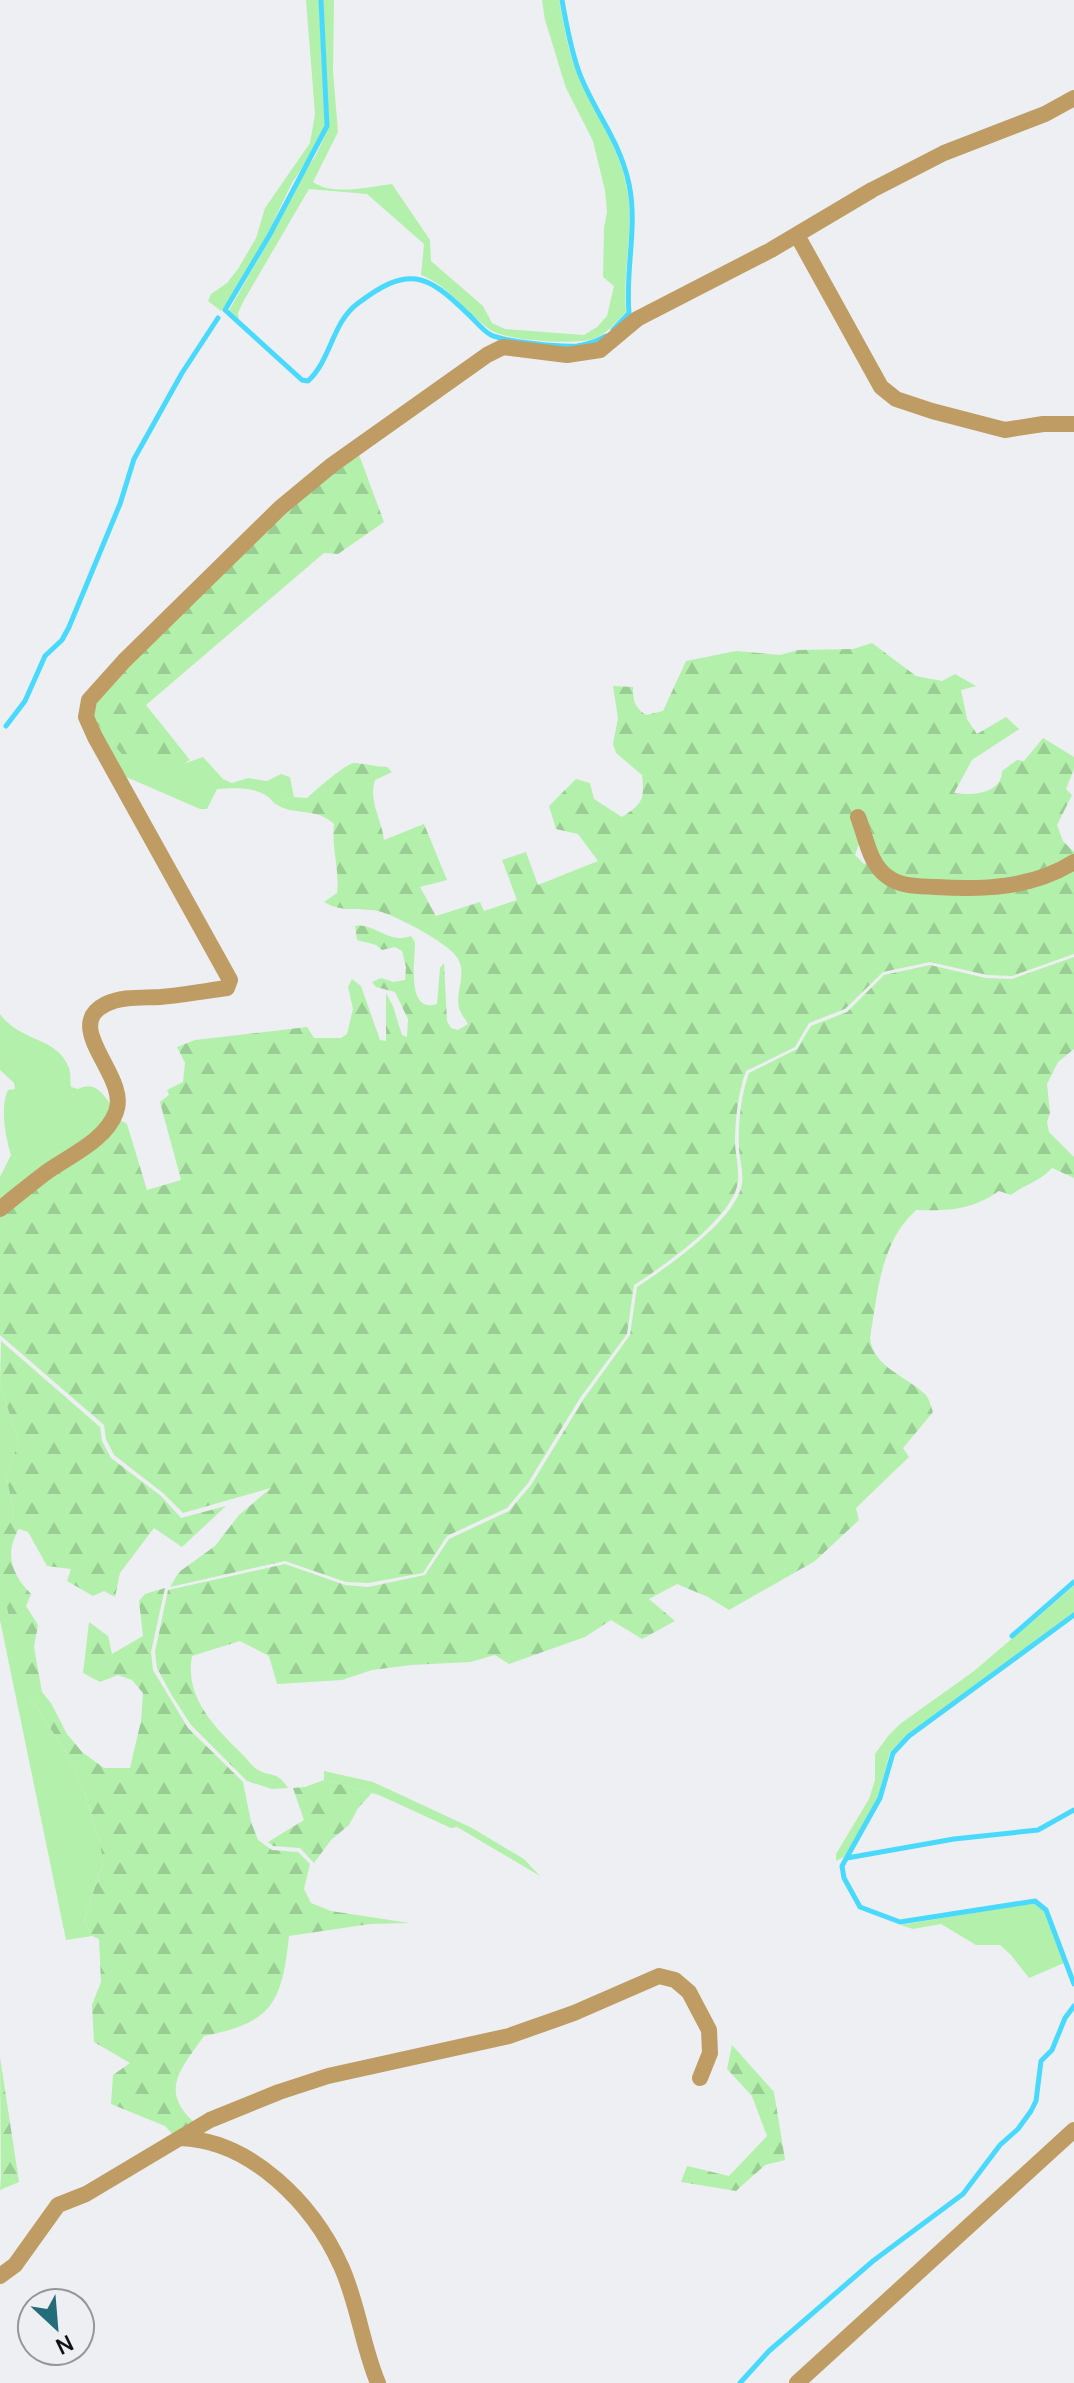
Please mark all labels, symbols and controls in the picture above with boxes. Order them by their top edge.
north arrow [16,2287,96,2367]
text: N [51,2328,78,2362]

